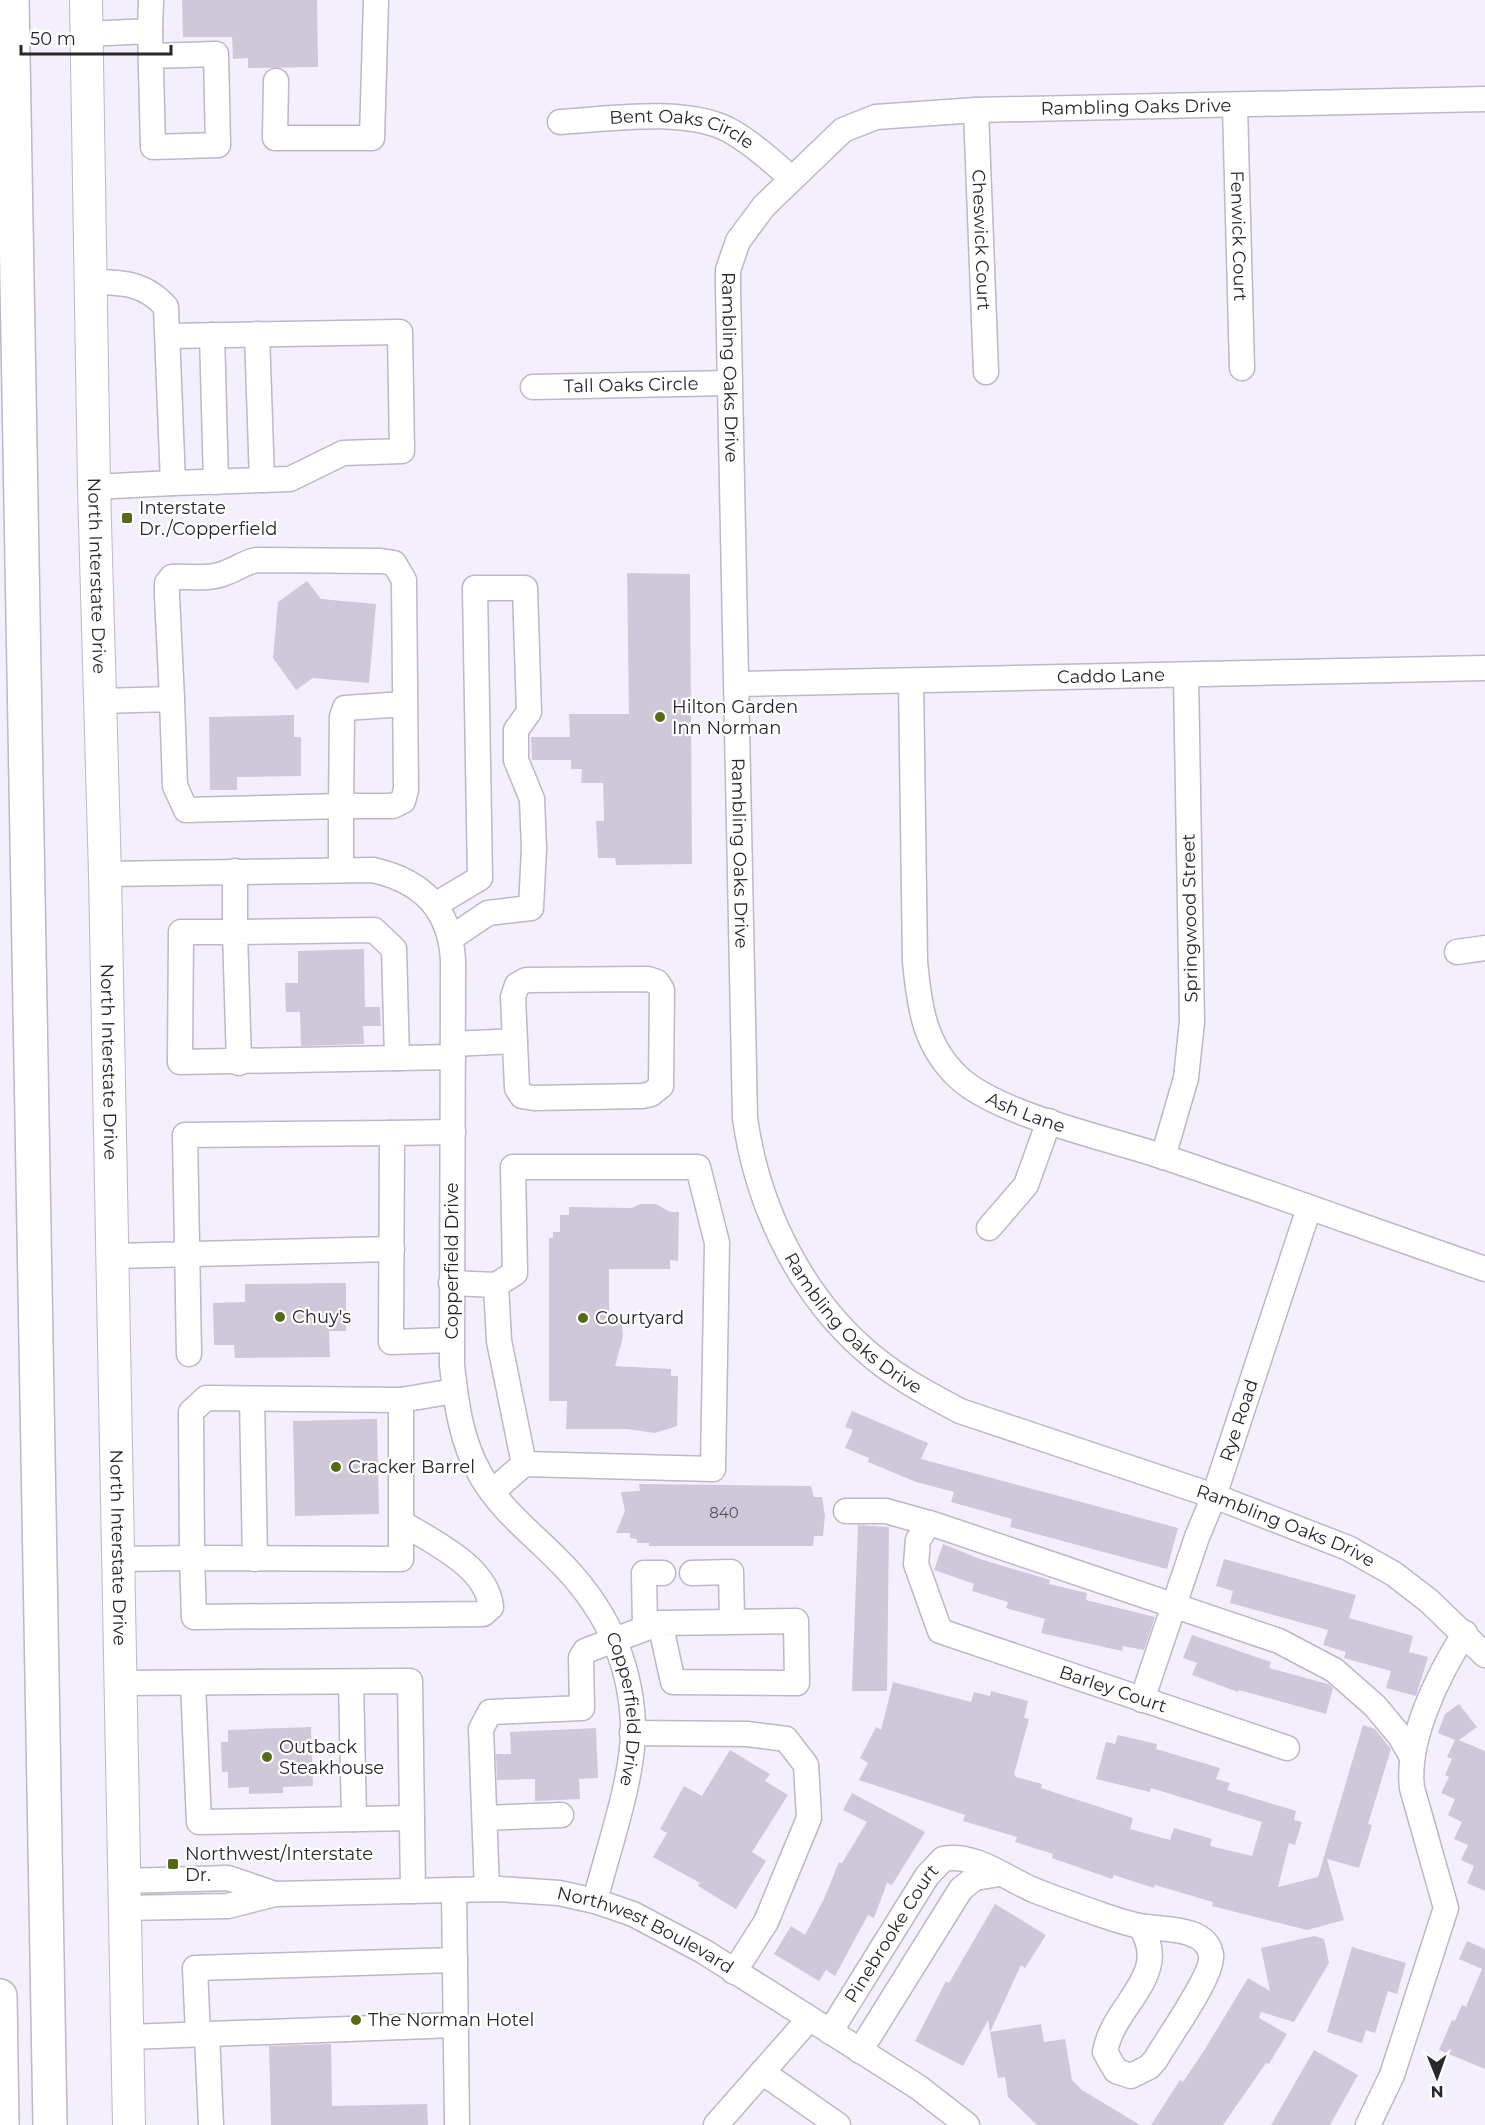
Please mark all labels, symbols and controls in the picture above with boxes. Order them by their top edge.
scale bar [21,18,171,56]
text: 50 m [30,28,76,50]
street label: Rambling Oaks Drive [1041,94,1232,120]
street label: Bent Oaks Circle [609,105,758,154]
street label: Cheswick Court [967,169,995,311]
street label: Fenwick Court [1226,170,1251,302]
street label: Rambling Oaks Drive [717,272,743,463]
street label: Tall Oaks Circle [563,373,699,397]
street label: North Interstate Drive [83,478,110,674]
place label: Interstate Dr./Copperfield [139,497,278,540]
marker: Interstate Dr./Copperfield [120,511,134,525]
street label: Caddo Lane [1057,664,1165,688]
place label: Hilton Garden Inn Norman [672,696,798,739]
marker: Hilton Garden Inn Norman [653,710,667,724]
street label: Rambling Oaks Drive [727,758,753,949]
street label: Springwood Street [1178,833,1202,1003]
street label: North Interstate Drive [96,963,121,1160]
street label: Ash Lane [982,1087,1068,1138]
street label: Copperfield Drive [441,1182,463,1340]
street label: Rambling Oaks Drive [780,1249,926,1399]
place label: Chuy's [292,1306,351,1328]
place label: Courtyard [595,1307,684,1329]
marker: Chuy's [273,1310,287,1324]
marker: Courtyard [576,1311,590,1325]
street label: Rye Road [1215,1377,1263,1464]
street label: North Interstate Drive [105,1449,131,1646]
place label: Cracker Barrel [348,1456,475,1478]
marker: Cracker Barrel [329,1460,343,1474]
street label: Rambling Oaks Drive [1193,1480,1379,1572]
house number: 840 [709,1503,739,1522]
street label: Copperfield Drive [601,1628,644,1789]
street label: Barley Court [1056,1661,1169,1718]
place label: Outback Steakhouse [279,1736,384,1779]
marker: Outback Steakhouse [260,1750,274,1764]
place label: Northwest/Interstate Dr. [185,1843,373,1886]
marker: Northwest/Interstate Dr. [166,1857,180,1871]
street label: Pinebrooke Court [840,1860,943,2007]
street label: Northwest Boulevard [555,1882,738,1978]
place label: The Norman Hotel [368,2009,534,2031]
marker: The Norman Hotel [349,2013,363,2027]
north arrow [1407,2047,1467,2107]
text: N [1431,2082,1444,2101]

